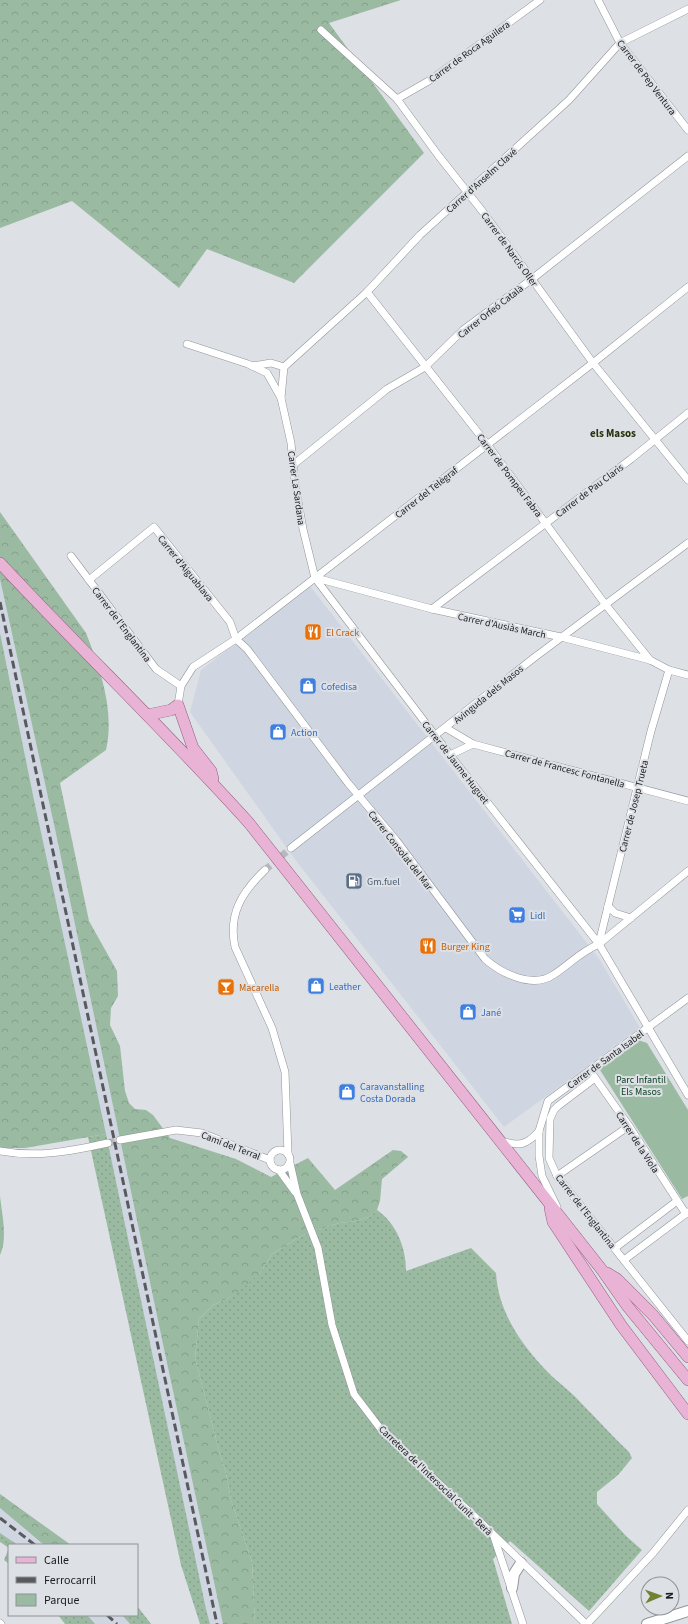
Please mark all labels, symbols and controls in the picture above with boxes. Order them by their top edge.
street label: Carrer de Roca Aguilera [426,18,513,86]
street label: Carrer de Pep Ventura [613,37,679,118]
street label: Carrer d'Anselm Clavé [443,145,520,216]
street label: Carrer de Narcis Oller [477,210,541,290]
street label: Carrer Orfeó Català [455,282,526,342]
district label: els Masos [590,426,636,441]
street label: Carrer de Pompeu Fabra [473,431,545,520]
street label: Carrer La Sardana [284,450,308,526]
street label: Carrer de Pau Claris [553,461,626,521]
street label: Carrer del Telègraf [392,463,462,522]
street label: Carrer d'Aiguablava [154,533,216,605]
street label: Carrer de l'Englantina [88,584,154,665]
street label: Carrer d'Ausiàs March [456,610,547,642]
restaurant icon: El Crack [303,622,323,642]
place label: El Crack [326,626,359,640]
street label: Avinguda dels Masos [451,662,527,727]
shop icon: Cofedisa [298,676,318,696]
place label: Cofedisa [321,680,357,694]
street label: Carrer de Jaume Huguet [418,718,492,807]
shop icon: Action [268,722,288,742]
place label: Action [291,726,318,740]
street label: Carrer de Francesc Fontanella [503,746,626,792]
street label: Carrer de Josep Trueta [616,759,652,854]
street label: Carrer Consolat del Mar [365,808,436,894]
fuel station icon: Gm.fuel [344,871,364,891]
place label: Gm.fuel [367,875,400,889]
supermarket icon: Lidl [507,905,527,925]
place label: Lidl [530,909,546,923]
restaurant icon: Burger King [418,936,438,956]
place label: Burger King [441,940,490,954]
shop icon: Leather [306,976,326,996]
bar icon: Macarella [216,977,236,997]
place label: Leather [329,980,361,994]
place label: Macarella [239,981,279,995]
shop icon: Jané [458,1002,478,1022]
place label: Jané [481,1006,501,1020]
street label: Carrer de Santa Isabel [564,1027,647,1092]
park label: Parc Infantil Els Masos [616,1073,666,1099]
place label: Caravanstalling Costa Dorada [360,1080,424,1106]
shop icon: Caravanstalling Costa Dorada [337,1082,357,1102]
street label: Carrer de la Viola [612,1109,662,1176]
street label: Camí del Terral [199,1128,263,1164]
street label: Carrer de l'Englantina [552,1172,619,1252]
street label: Carretera de l'Intersocial Cunit - Berà [375,1423,495,1539]
legend [8,1544,138,1616]
text: Calle [44,1552,69,1569]
text: Ferrocarril [44,1572,96,1589]
north arrow [640,1576,680,1616]
text: Parque [44,1592,80,1609]
text: N [662,1592,677,1600]

